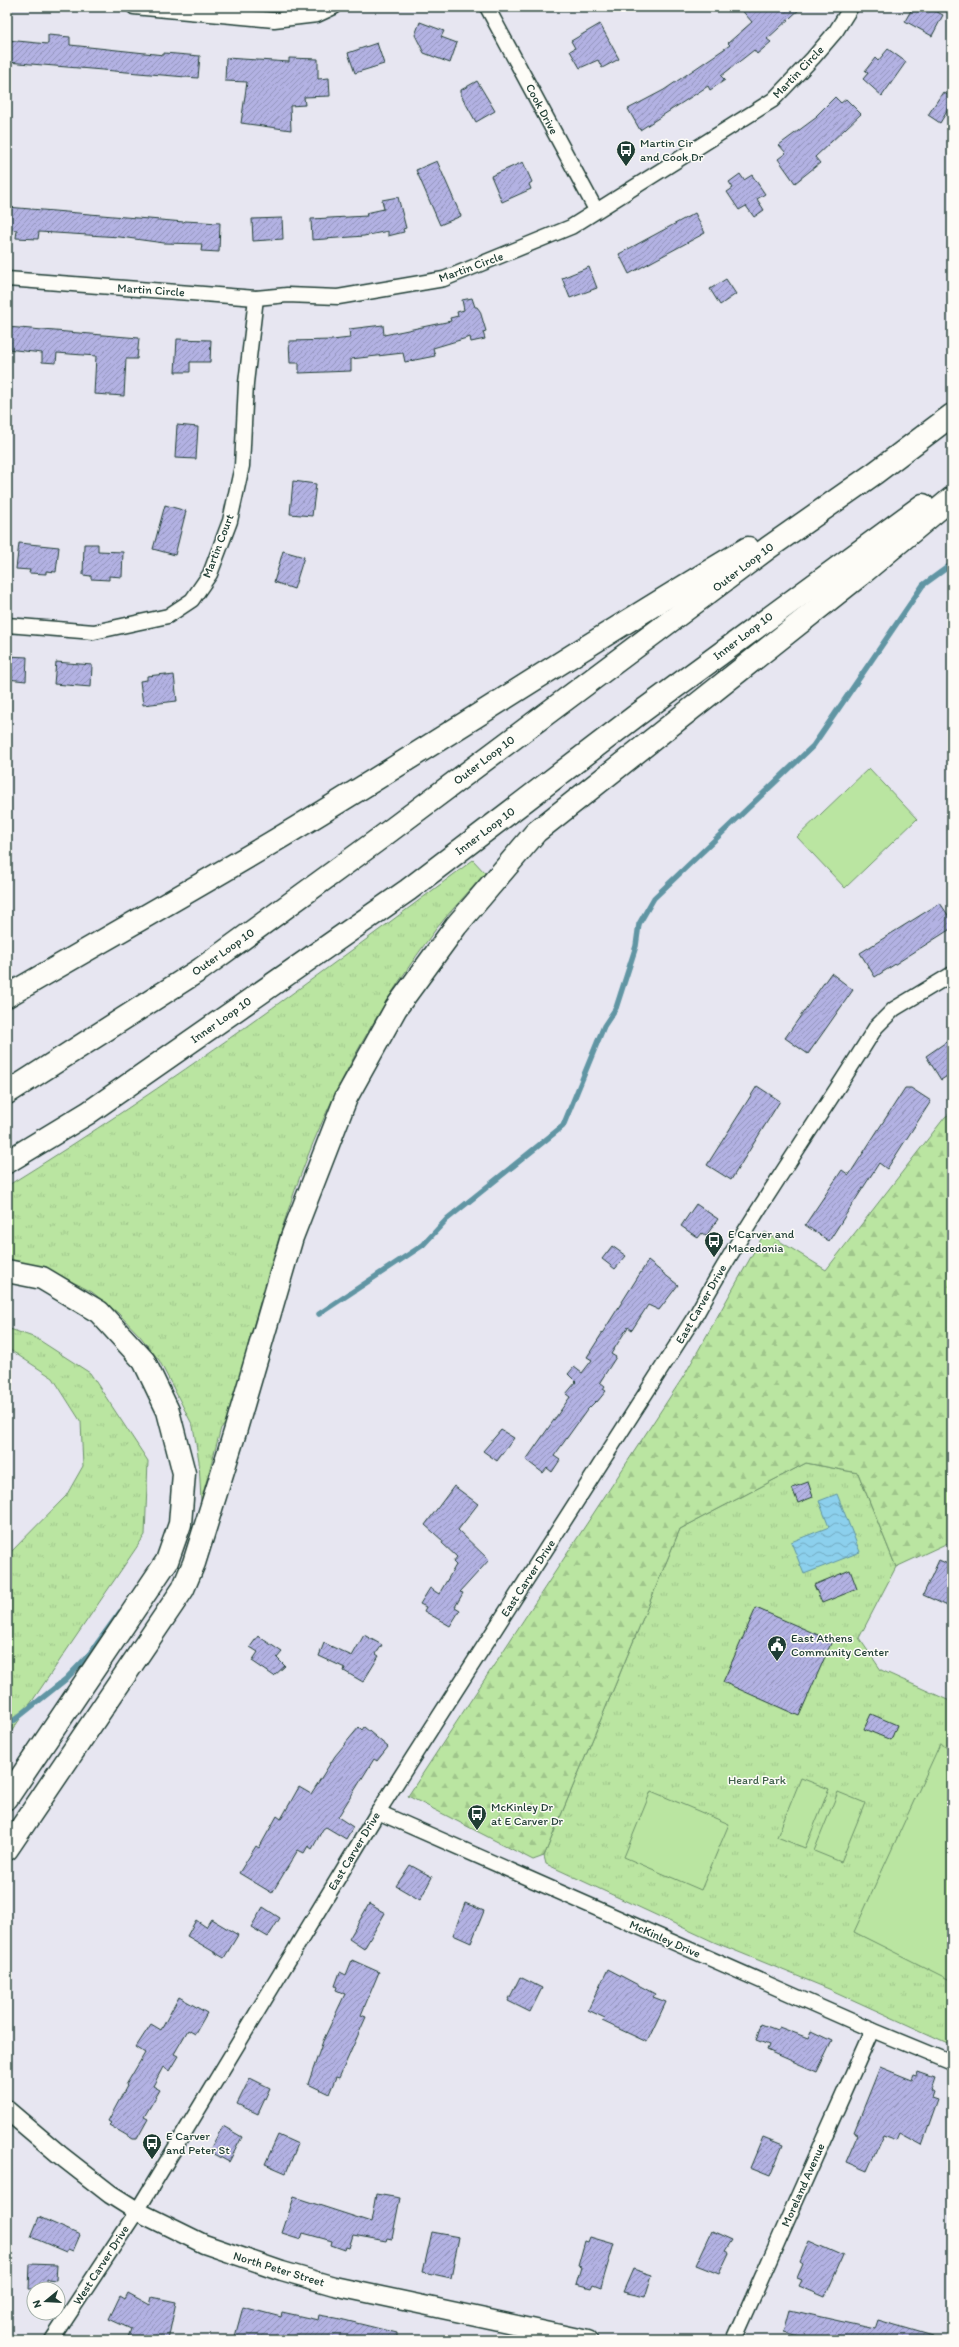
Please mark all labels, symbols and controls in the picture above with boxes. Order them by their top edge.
street label: Martin Circle [769,43,827,101]
street label: Cook Drive [523,81,561,137]
place label: Martin Cir and Cook Dr [640,136,704,164]
bus stop icon: Martin Cir and Cook Dr [615,139,637,167]
street label: Martin Circle [437,249,505,285]
street label: Martin Circle [117,281,185,299]
street label: Martin Court [199,512,237,580]
street label: Outer Loop 10 [710,539,776,595]
street label: Inner Loop 10 [710,609,776,663]
street label: Outer Loop 10 [451,732,517,788]
street label: Inner Loop 10 [452,804,518,858]
street label: Outer Loop 10 [189,925,257,979]
street label: Inner Loop 10 [188,994,254,1046]
place label: E Carver and Macedonia [728,1227,795,1255]
bus stop icon: E Carver and Macedonia [703,1230,725,1258]
street label: East Carver Drive [673,1262,730,1346]
street label: East Carver Drive [498,1536,558,1619]
place label: East Athens Community Center [791,1631,889,1659]
public building icon: East Athens Community Center [766,1634,788,1662]
park label: Heard Park [728,1773,787,1787]
place label: McKinley Dr at E Carver Dr [491,1800,564,1828]
bus stop icon: McKinley Dr at E Carver Dr [466,1803,488,1831]
street label: East Carver Drive [325,1809,383,1893]
street label: McKinley Drive [627,1917,703,1961]
place label: E Carver and Peter St [166,2129,230,2157]
bus stop icon: E Carver and Peter St [141,2132,163,2160]
street label: Moreland Avenue [778,2141,828,2229]
street label: West Carver Drive [70,2222,132,2307]
street label: North Peter Street [232,2248,327,2290]
north arrow [26,2281,66,2321]
text: N [30,2298,44,2309]

